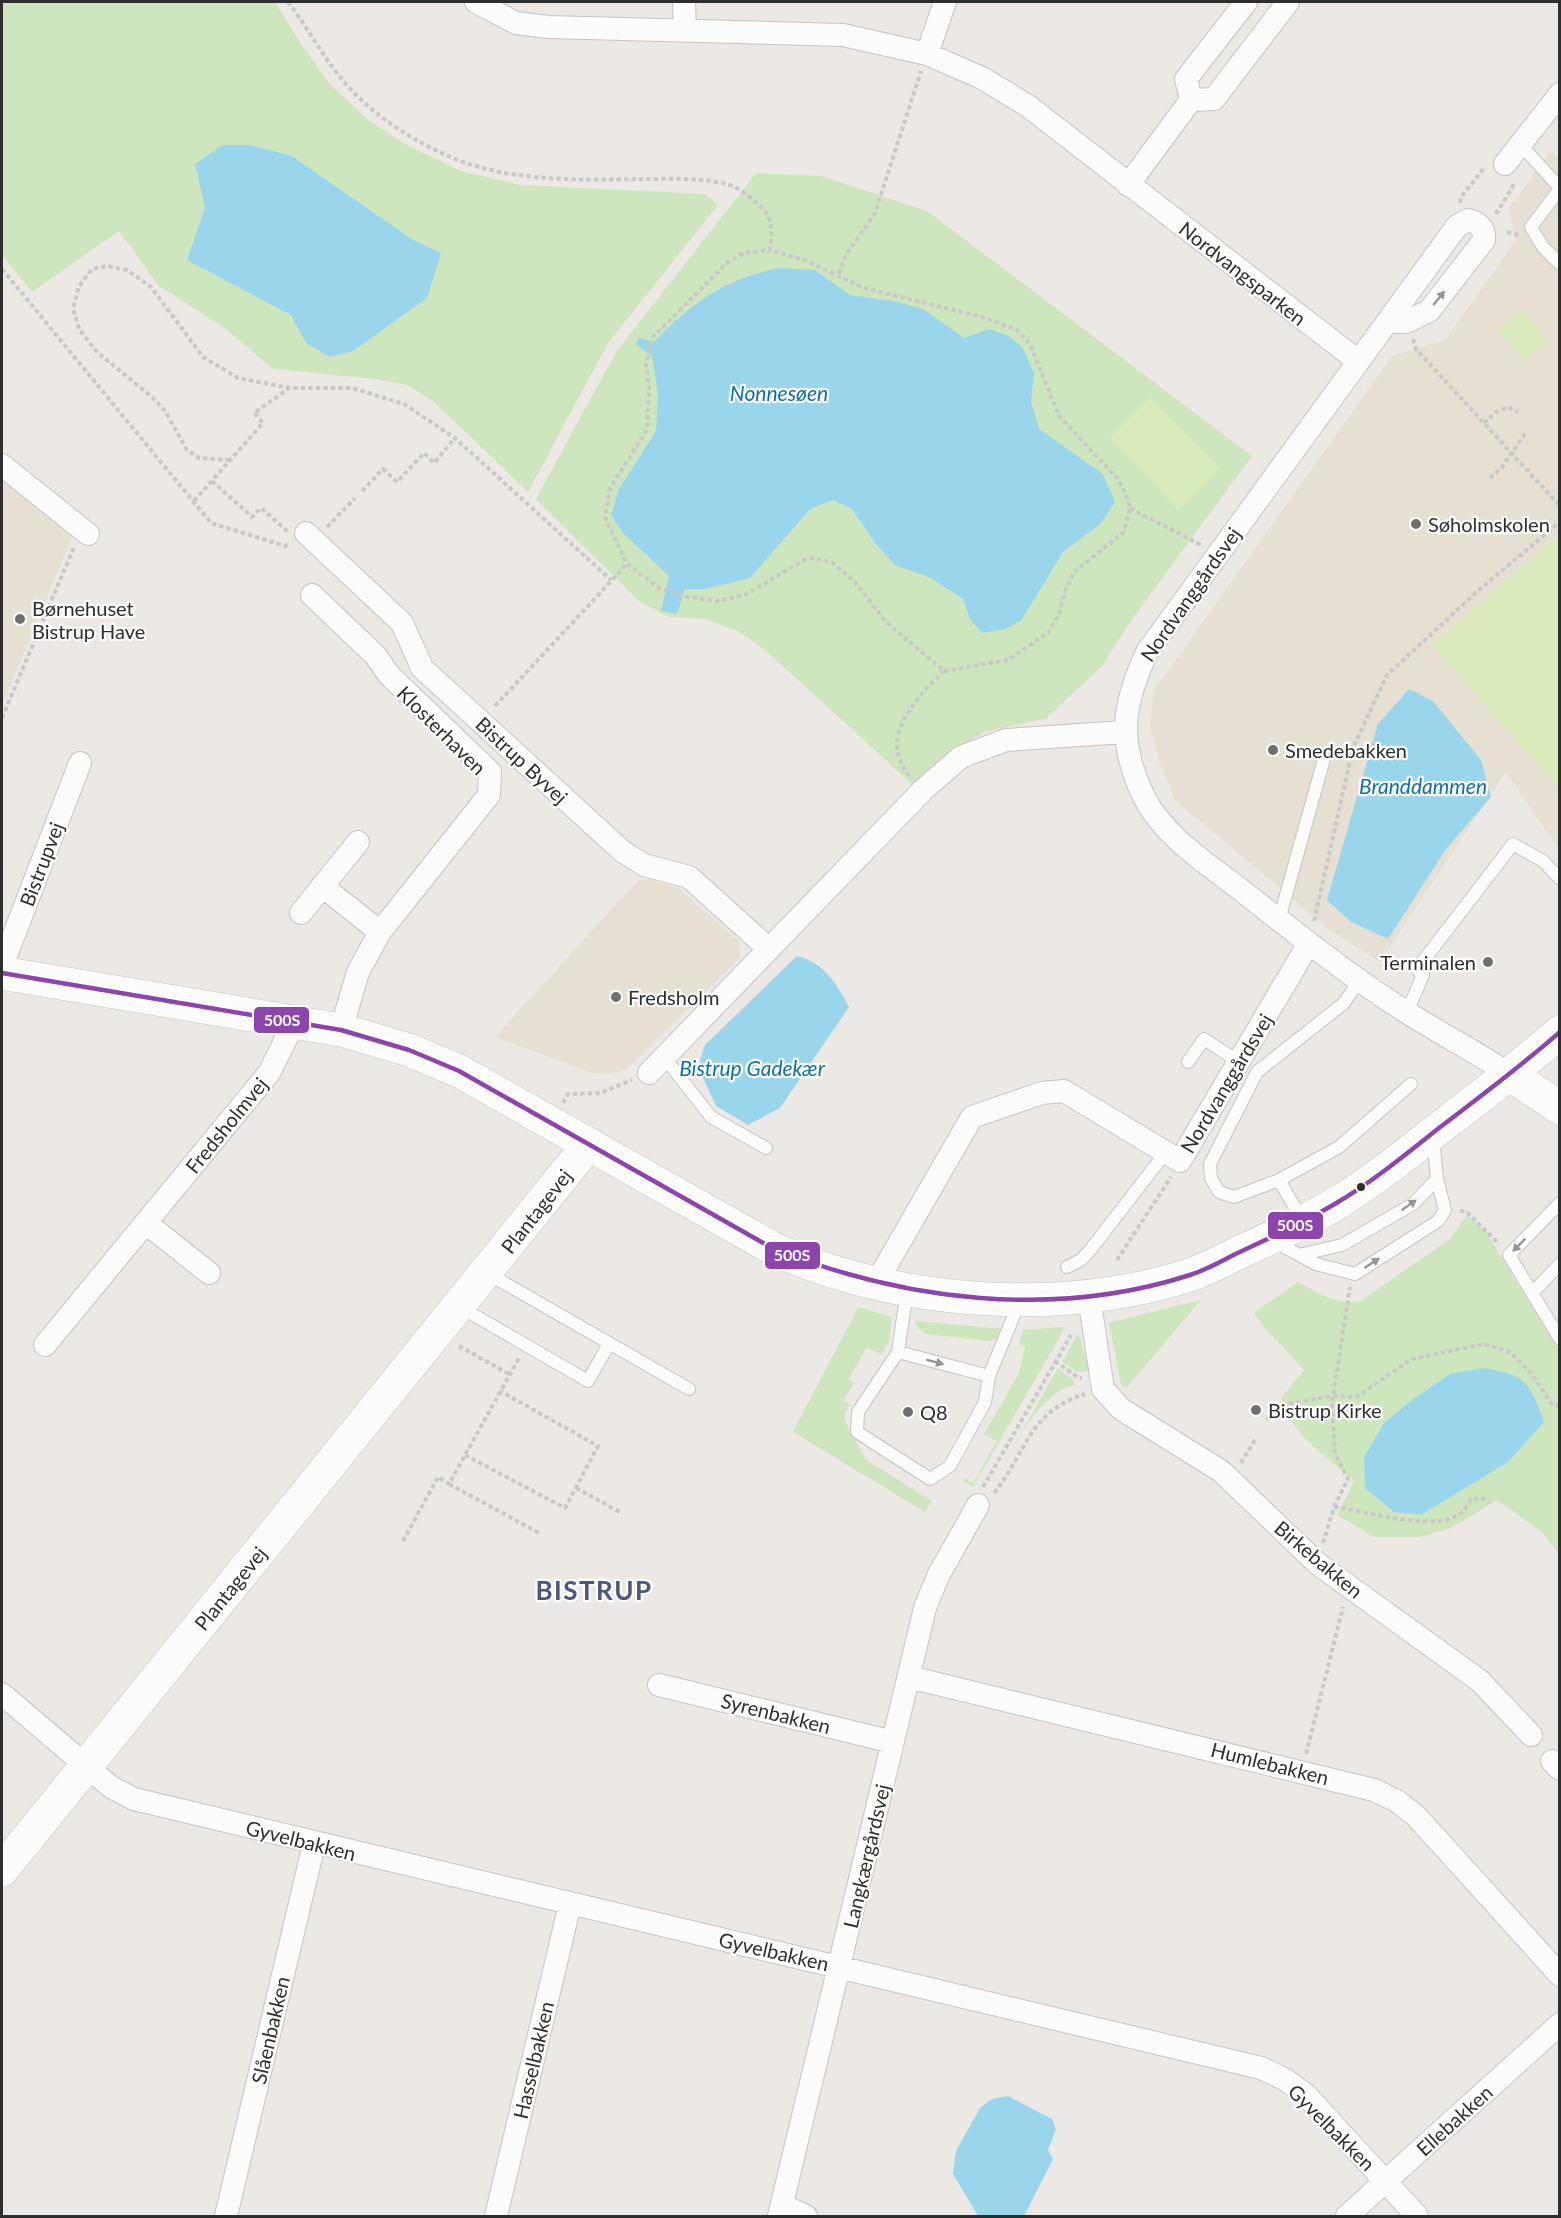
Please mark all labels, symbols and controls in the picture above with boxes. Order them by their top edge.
street label: Nordvangsparken [1175,216,1311,330]
one-way arrow [1432,291,1445,306]
water label: Nonnesøen [730,380,828,405]
place label: Søholmskolen [1428,512,1550,536]
marker: Søholmskolen [1409,517,1423,531]
street label: Nordvanggårdsvej [1135,522,1245,666]
place label: Børnehuset Bistrup Have [32,596,145,643]
marker: Børnehuset Bistrup Have [13,612,27,626]
street label: Klosterhaven [393,681,491,779]
street label: Bistrup Byvej [471,711,573,809]
place label: Smedebakken [1285,738,1407,762]
marker: Smedebakken [1266,743,1280,757]
water label: Branddammen [1359,773,1487,798]
street label: Bistrupvej [14,819,68,909]
place label: Terminalen [1380,950,1476,974]
marker: Terminalen [1481,955,1495,969]
place label: Fredsholm [628,985,719,1009]
marker: Fredsholm [609,990,623,1004]
line badge: 500S [253,1006,310,1034]
street label: Nordvanggårdsvej [1175,1009,1277,1157]
text: 500S [264,1010,301,1029]
water label: Bistrup Gadekær [679,1055,826,1080]
street label: Fredsholmvej [180,1072,272,1178]
street label: Plantagevej [496,1164,576,1258]
unlabelled marker [1355,1181,1367,1193]
one-way arrow [1400,1199,1416,1211]
line badge: 500S [1267,1211,1324,1240]
text: 500S [1277,1215,1314,1234]
one-way arrow [1512,1238,1526,1253]
line badge: 500S [764,1241,821,1270]
text: 500S [774,1245,811,1264]
one-way arrow [1364,1258,1380,1269]
one-way arrow [926,1357,944,1367]
place label: Bistrup Kirke [1268,1398,1382,1422]
place label: Q8 [920,1400,948,1424]
marker: Bistrup Kirke [1249,1403,1263,1417]
marker: Q8 [901,1405,915,1419]
street label: Birkebakken [1270,1515,1368,1603]
street label: Plantagevej [189,1541,271,1635]
district label: BISTRUP [535,1574,653,1606]
street label: Syrenbakken [719,1688,833,1738]
street label: Humlebakken [1209,1737,1331,1789]
street label: Langkærgårdsvej [838,1781,894,1931]
street label: Gyvelbakken [244,1815,358,1865]
street label: Gyvelbakken [716,1927,832,1975]
street label: Slåenbakken [246,1974,294,2086]
street label: Hasselbakken [508,1999,558,2121]
street label: Gyvelbakken [1284,2079,1380,2175]
street label: Ellebakken [1411,2080,1497,2160]

